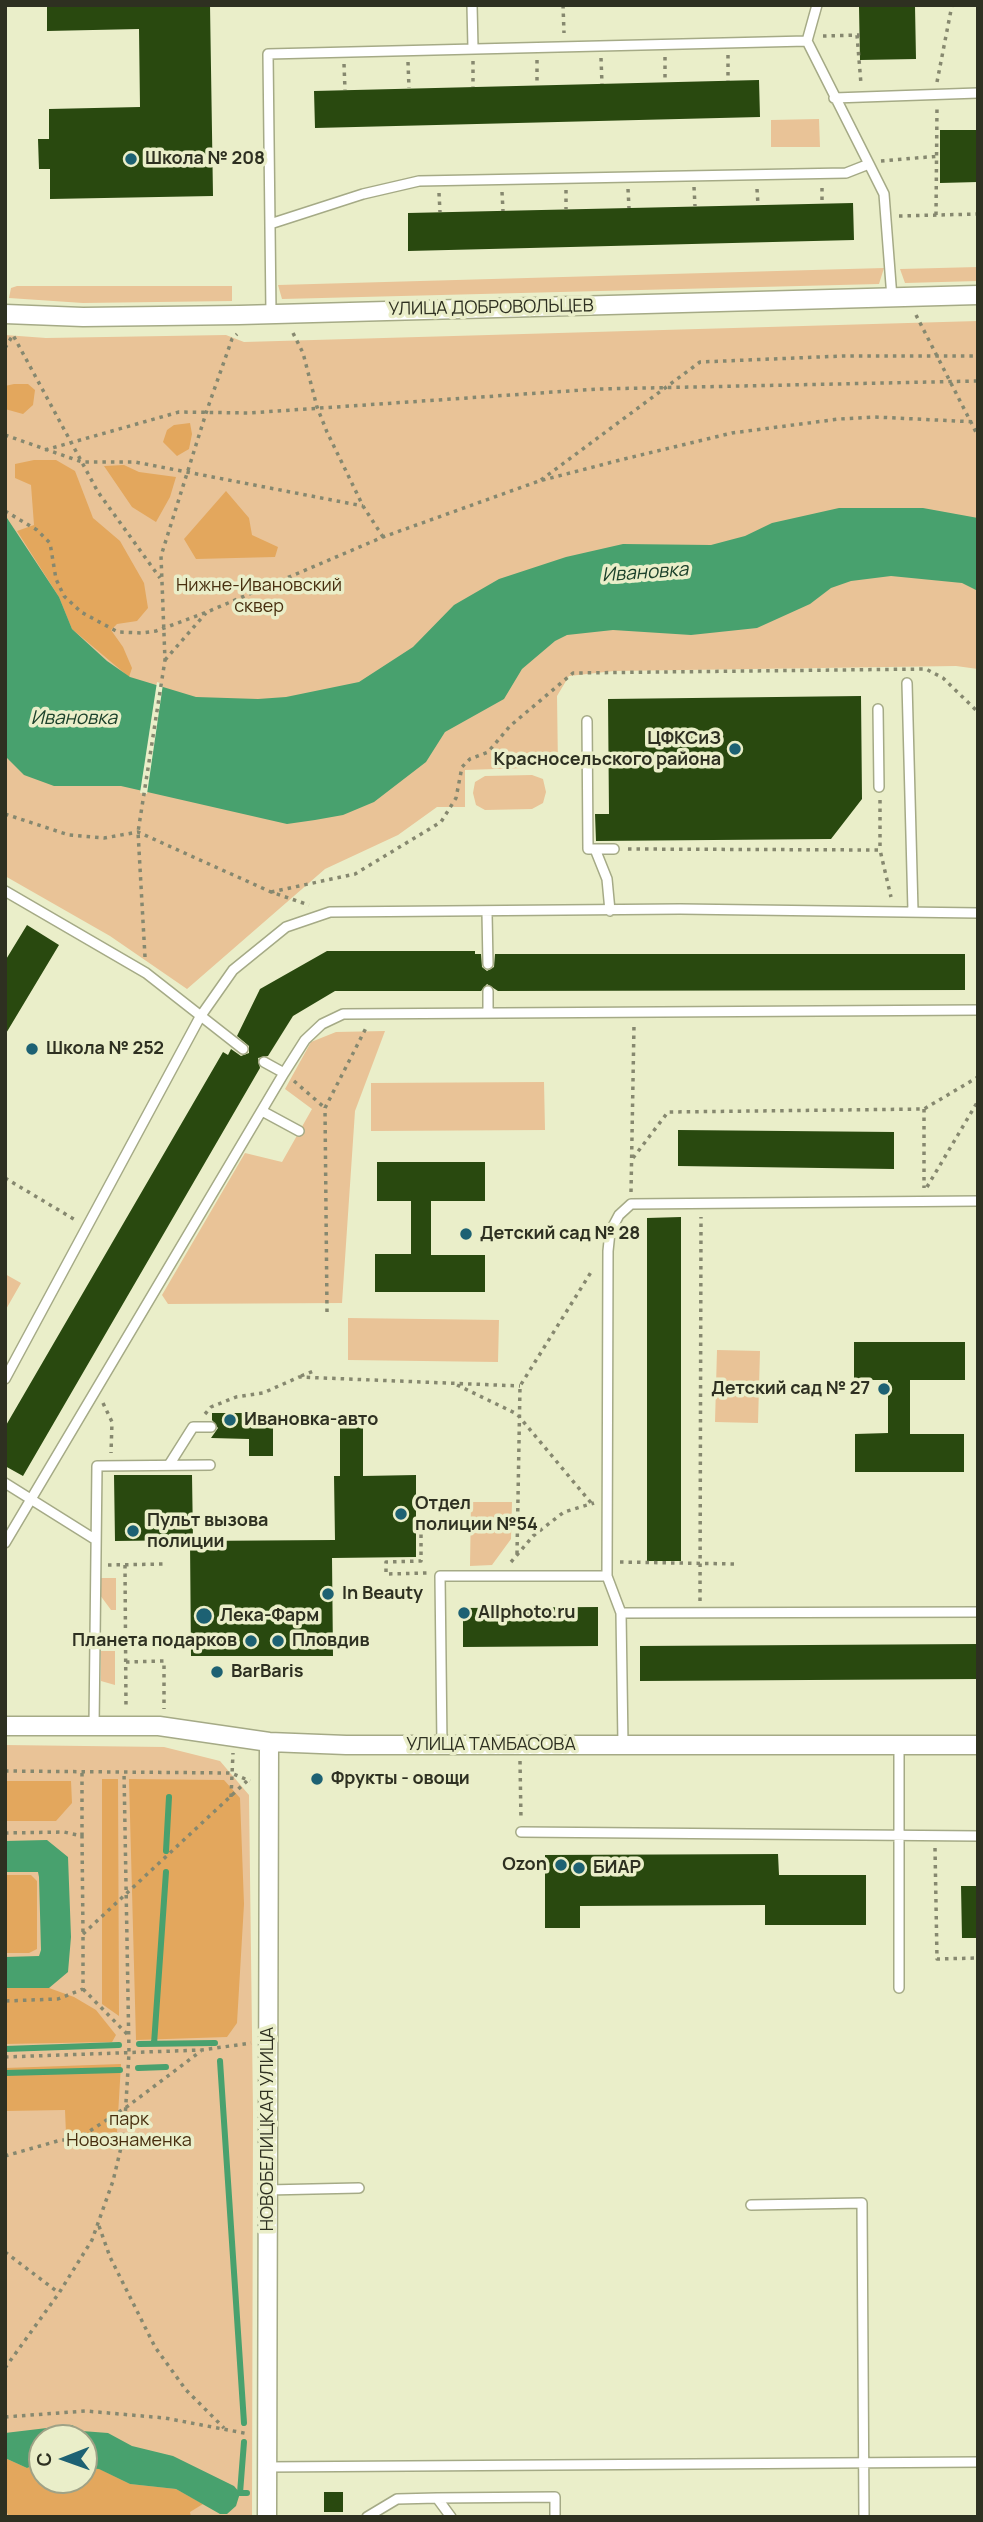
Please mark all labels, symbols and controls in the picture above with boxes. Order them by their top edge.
place label: Школа № 208 [145,148,265,170]
marker: Школа № 208 [123,151,139,167]
street label: УЛИЦА ДОБРОВОЛЬЦЕВ [388,295,594,321]
water label: Ивановка [601,559,689,587]
park label: Нижне-Ивановский сквер [176,575,342,618]
water label: Ивановка [31,708,117,730]
place label: ЦФКСиЗ Красносельского района [494,728,721,770]
marker: ЦФКСиЗ Красносельского района [727,741,743,757]
place label: Школа № 252 [46,1038,164,1060]
marker: Школа № 252 [24,1041,40,1057]
place label: Детский сад № 28 [480,1223,640,1245]
marker: Детский сад № 28 [458,1226,474,1242]
place label: Детский сад № 27 [711,1378,870,1400]
marker: Детский сад № 27 [876,1381,892,1397]
place label: Ивановка-авто [244,1409,378,1431]
marker: Ивановка-авто [222,1412,238,1428]
place label: Отдел полиции №54 [415,1493,538,1536]
marker: Отдел полиции №54 [393,1506,409,1522]
place label: Пульт вызова полиции [147,1510,268,1552]
marker: Пульт вызова полиции [125,1523,141,1539]
place label: In Beauty [342,1583,423,1605]
marker: In Beauty [320,1586,336,1602]
place label: Allphoto.ru [478,1602,576,1624]
place label: Лека-Фарм [220,1605,319,1627]
marker: Allphoto.ru [456,1605,472,1621]
marker: Лека-Фарм [194,1606,214,1626]
place label: Планета подарков [72,1630,237,1652]
place label: Пловдив [292,1630,370,1652]
marker: Планета подарков [243,1633,259,1649]
marker: Пловдив [270,1633,286,1649]
place label: BarBaris [231,1661,304,1683]
marker: BarBaris [209,1664,225,1680]
street label: УЛИЦА ТАМБАСОВА [406,1734,576,1756]
place label: Фрукты - овощи [331,1768,470,1790]
marker: Фрукты - овощи [309,1771,325,1787]
place label: Ozon [502,1854,547,1876]
marker: Ozon [553,1857,569,1873]
place label: БИАР [593,1857,641,1879]
marker: БИАР [571,1860,587,1876]
street label: НОВОБЕЛИЦКАЯ УЛИЦА [257,2027,279,2231]
park label: парк Новознаменка [66,2109,192,2152]
north arrow [28,2424,98,2494]
text: С [31,2452,57,2467]

